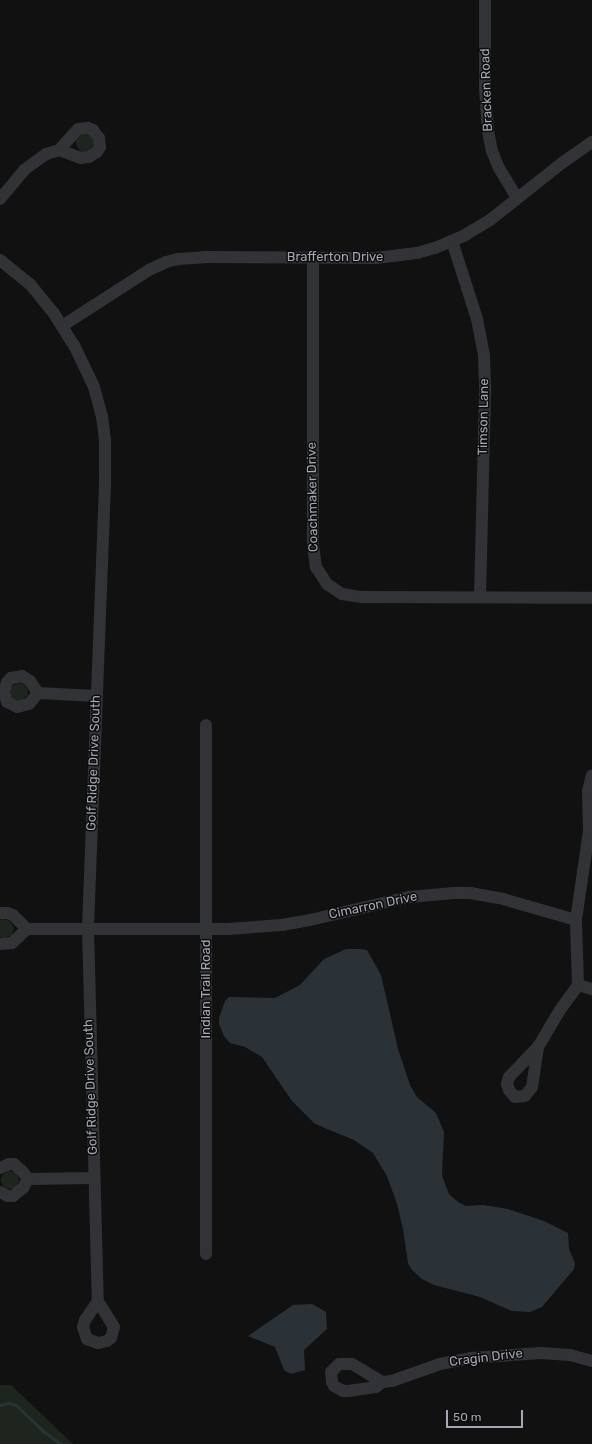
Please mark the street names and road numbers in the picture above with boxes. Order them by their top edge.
street label: Bracken Road [478,48,496,132]
street label: Brafferton Drive [287,249,383,265]
street label: Timson Lane [476,378,492,456]
street label: Coachmaker Drive [304,442,322,552]
street label: Golf Ridge Drive South [84,695,104,831]
street label: Cimarron Drive [327,889,419,923]
street label: Indian Trail Road [198,939,214,1039]
street label: Golf Ridge Drive South [81,1019,101,1155]
street label: Cragin Drive [448,1346,524,1370]

